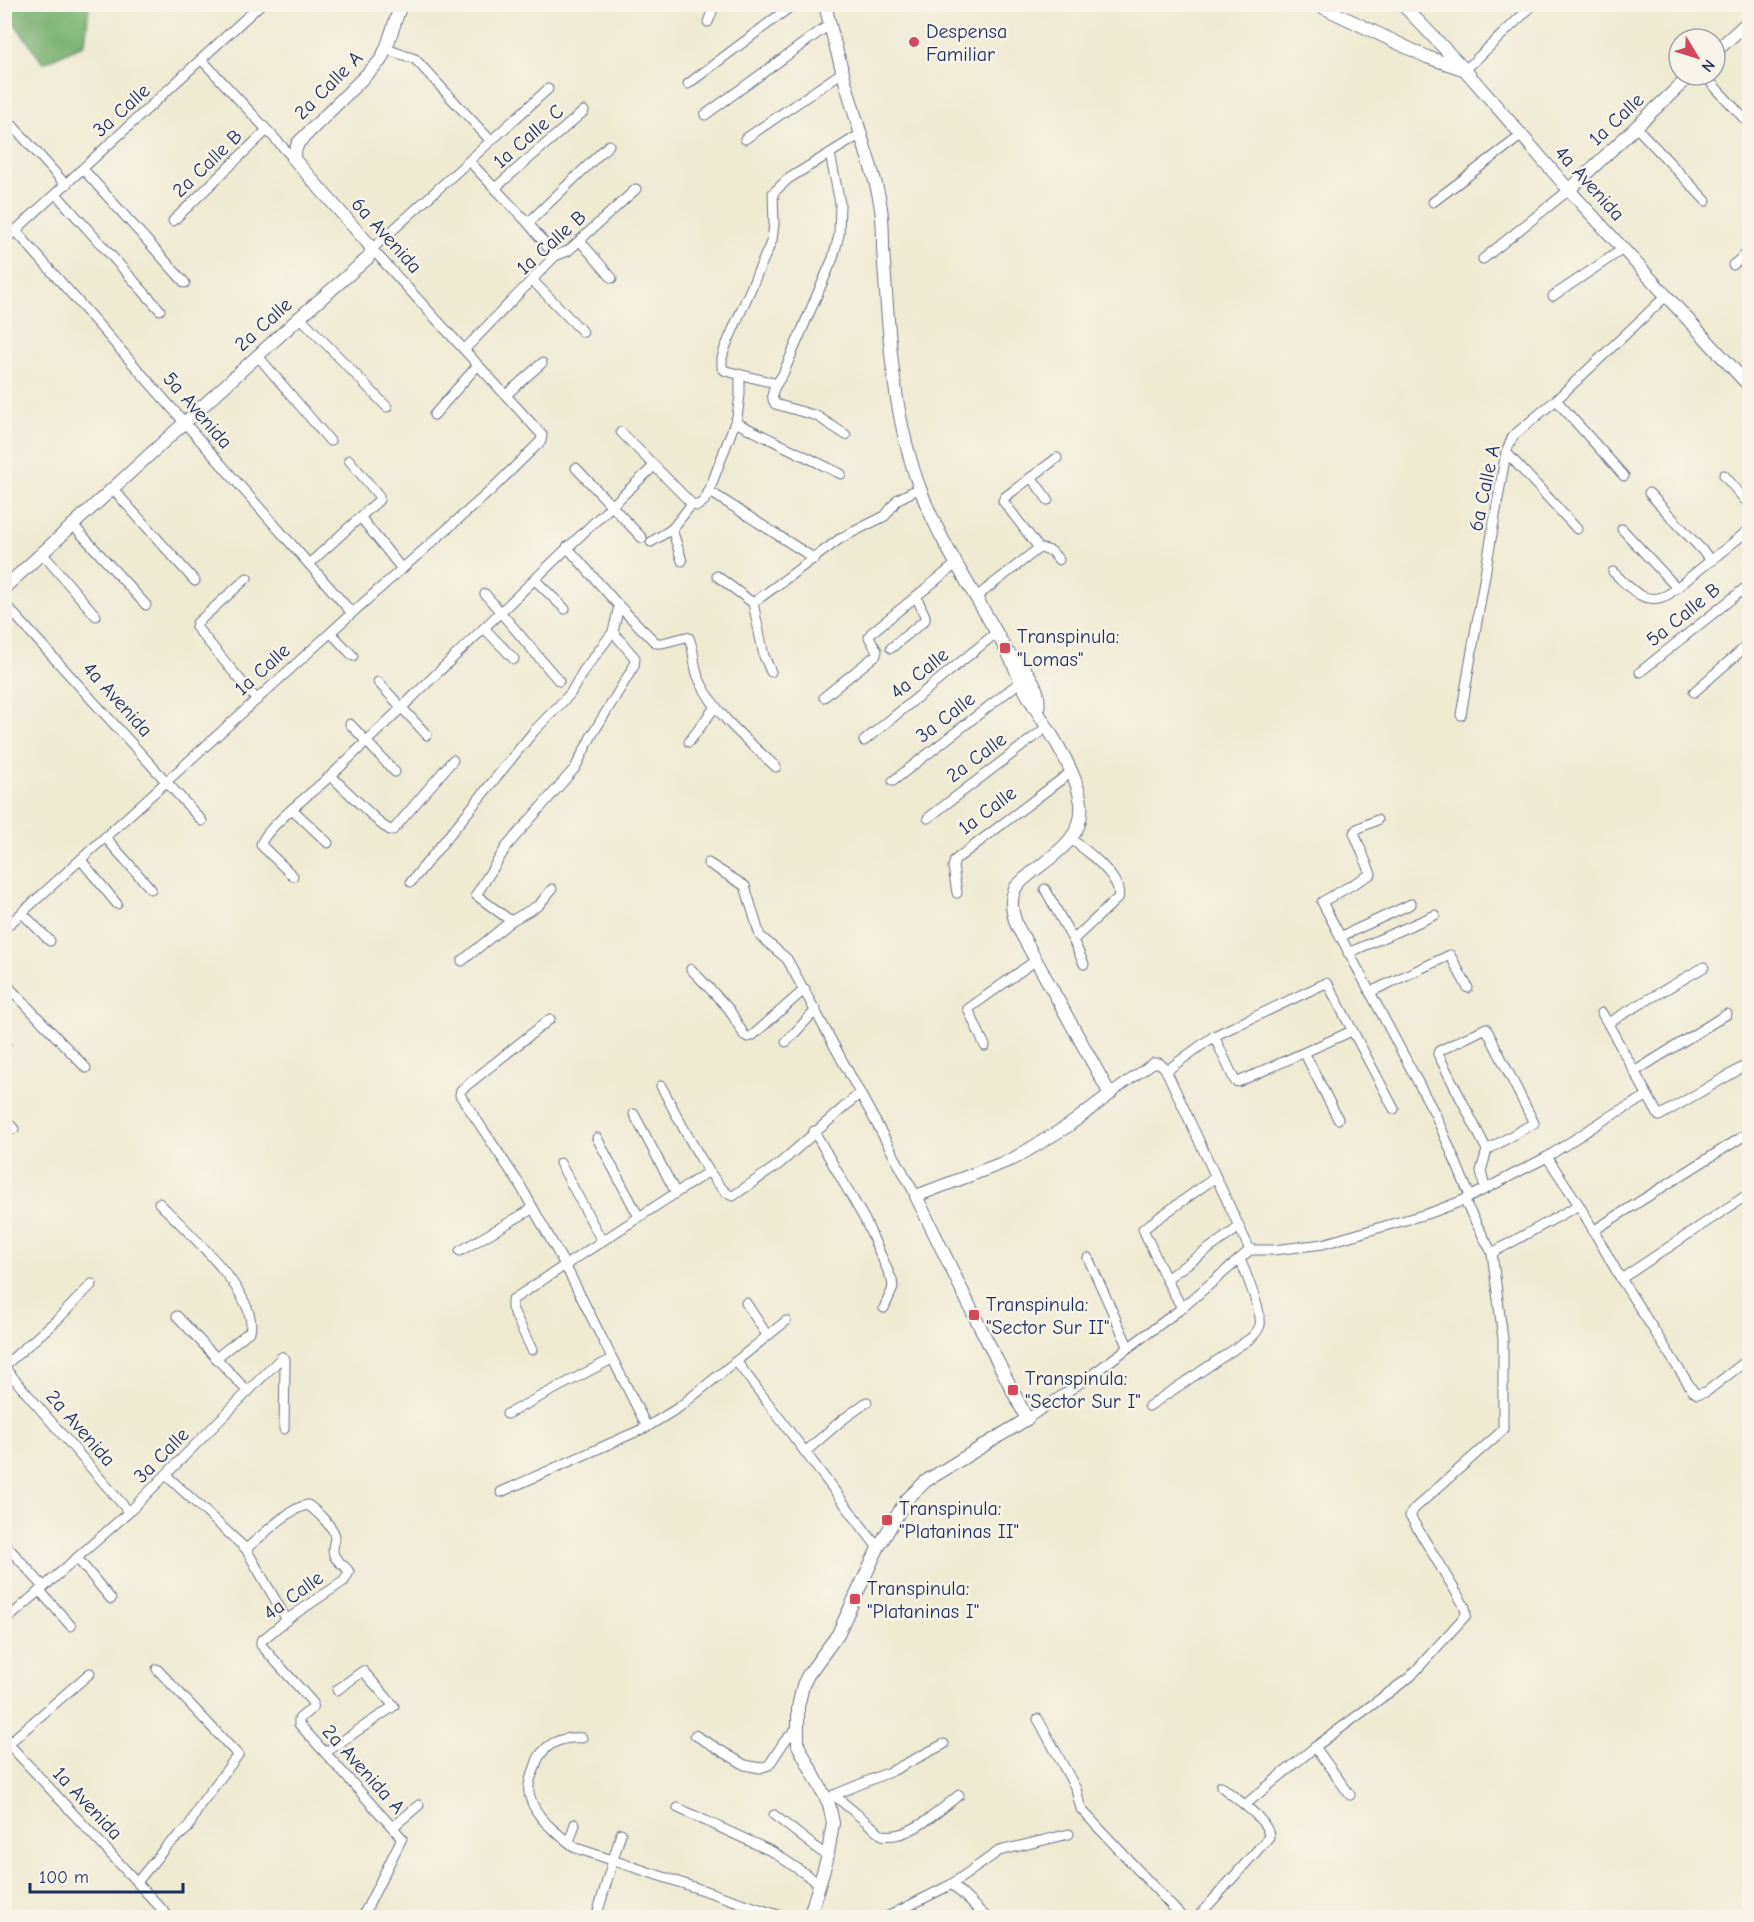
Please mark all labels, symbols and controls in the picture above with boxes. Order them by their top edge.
place label: Despensa Familiar [926,20,1007,66]
north arrow [1667,27,1727,87]
marker: Despensa Familiar [907,35,921,49]
street label: 2a Calle A [289,46,368,124]
text: N [1698,56,1718,75]
street label: 3a Calle [88,79,154,142]
street label: 1a Calle [1584,88,1648,150]
street label: 1a Calle C [489,100,568,173]
street label: 2a Calle B [168,125,247,202]
street label: 4a Avenida [1550,141,1629,226]
street label: 6a Avenida [347,193,427,278]
street label: 1a Calle B [512,205,591,279]
street label: 2a Calle [230,293,297,356]
street label: 5a Avenida [158,367,237,453]
street label: 6a Calle A [1464,443,1505,533]
street label: 5a Calle B [1642,578,1725,651]
place label: Transpinula: "Lomas" [1017,625,1119,671]
street label: 1a Calle [230,639,295,700]
marker: Transpinula: "Lomas" [998,641,1012,655]
street label: 4a Calle [886,643,953,704]
street label: 4a Avenida [78,657,157,742]
street label: 3a Calle [911,687,979,748]
street label: 2a Calle [942,727,1011,787]
street label: 1a Calle [954,781,1021,840]
place label: Transpinula: "Sector Sur II" [986,1293,1110,1339]
marker: Transpinula: "Sector Sur II" [967,1308,981,1322]
place label: Transpinula: "Sector Sur I" [1025,1367,1141,1413]
marker: Transpinula: "Sector Sur I" [1006,1383,1020,1397]
street label: 2a Avenida [41,1385,120,1471]
street label: 3a Calle [129,1423,194,1488]
place label: Transpinula: "Plataninas II" [899,1497,1019,1543]
marker: Transpinula: "Plataninas II" [880,1513,894,1527]
street label: 4a Calle [259,1566,328,1625]
place label: Transpinula: "Plataninas I" [867,1577,979,1623]
marker: Transpinula: "Plataninas I" [848,1592,862,1606]
street label: 2a Avenida A [318,1720,410,1819]
street label: 1a Avenida [48,1762,127,1844]
scale bar [30,1856,183,1894]
text: 100 m [39,1867,89,1888]

